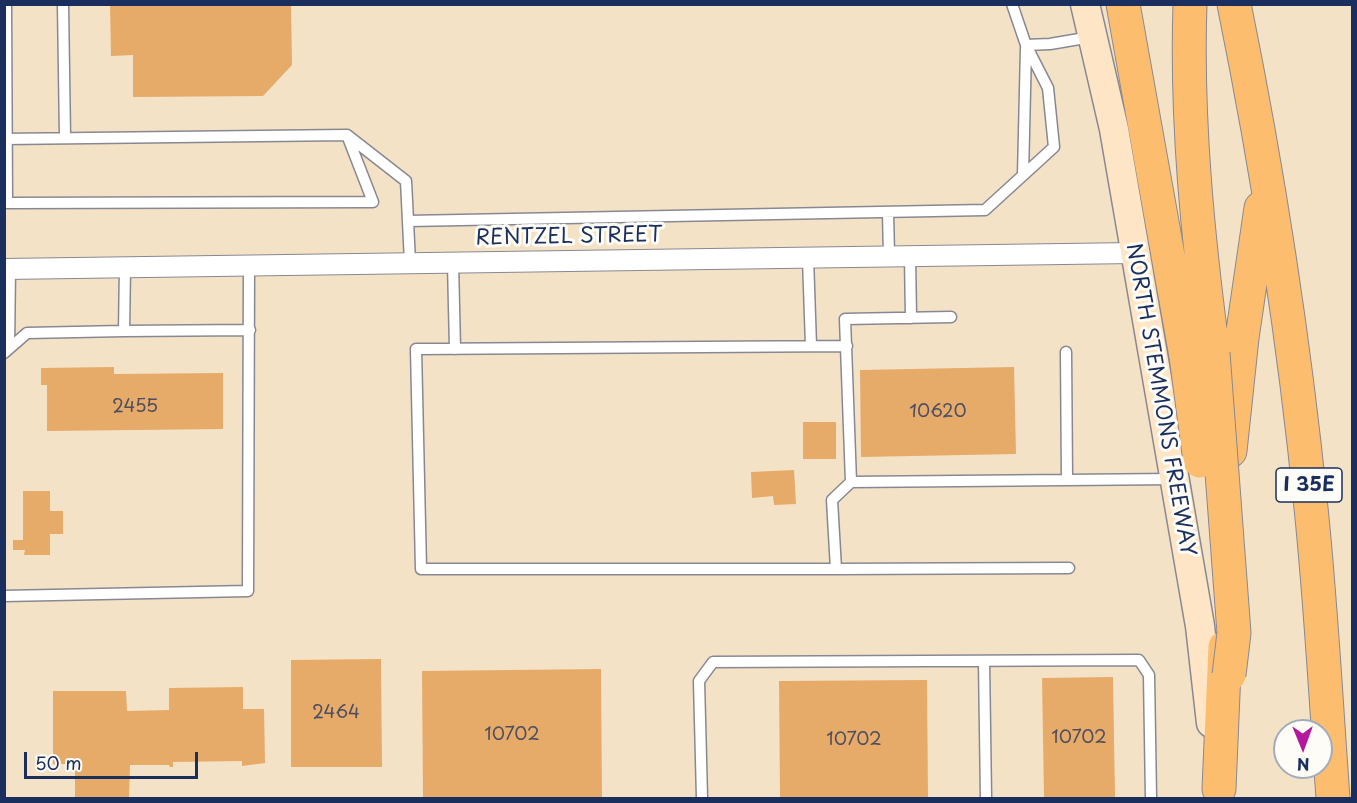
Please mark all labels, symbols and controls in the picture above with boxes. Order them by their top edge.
street label: RENTZEL STREET [475,223,663,251]
street label: NORTH STEMMONS FREEWAY [1120,242,1200,558]
house number: 2455 [112,396,158,418]
house number: 10620 [909,401,967,423]
road number: I 35E [1276,468,1342,502]
house number: 2464 [312,702,360,724]
north arrow [1273,719,1333,779]
house number: 10702 [484,724,540,746]
house number: 10702 [1051,727,1107,749]
house number: 10702 [826,729,882,751]
scale bar [27,740,201,778]
text: 50 m [35,749,82,776]
text: N [1297,753,1310,777]

